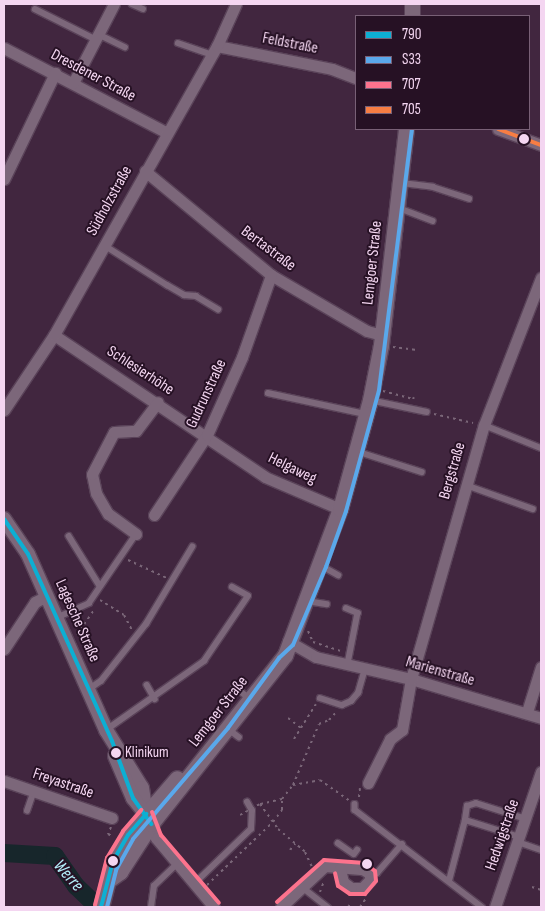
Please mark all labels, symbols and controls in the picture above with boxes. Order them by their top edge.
legend [355,15,530,130]
text: 790 [402,25,421,44]
street label: Feldstraße [261,29,319,59]
street label: Dresdener Straße [47,46,139,106]
text: S33 [402,50,421,69]
text: 707 [402,75,421,94]
text: 705 [402,100,421,119]
unlabelled marker [519,134,529,144]
street label: Südholzstraße [83,163,137,239]
street label: Lemgoer Straße [359,220,387,306]
street label: Bertastraße [237,222,299,276]
street label: Schlesierhöhe [103,342,177,400]
street label: Gudrunstraße [183,357,231,431]
street label: Bergstraße [436,440,470,502]
street label: Helgaweg [265,449,319,489]
street label: Lagesche Straße [50,577,104,665]
street label: Marienstraße [403,653,477,691]
street label: Lemgoer Straße [185,673,253,751]
place label: Klinikum [125,744,169,762]
marker: Klinikum [111,748,121,758]
street label: Freyastraße [30,765,96,803]
street label: Hedwigstraße [482,797,524,873]
water label: Werre [48,856,88,896]
unlabelled marker [108,856,118,866]
unlabelled marker [362,859,372,869]

